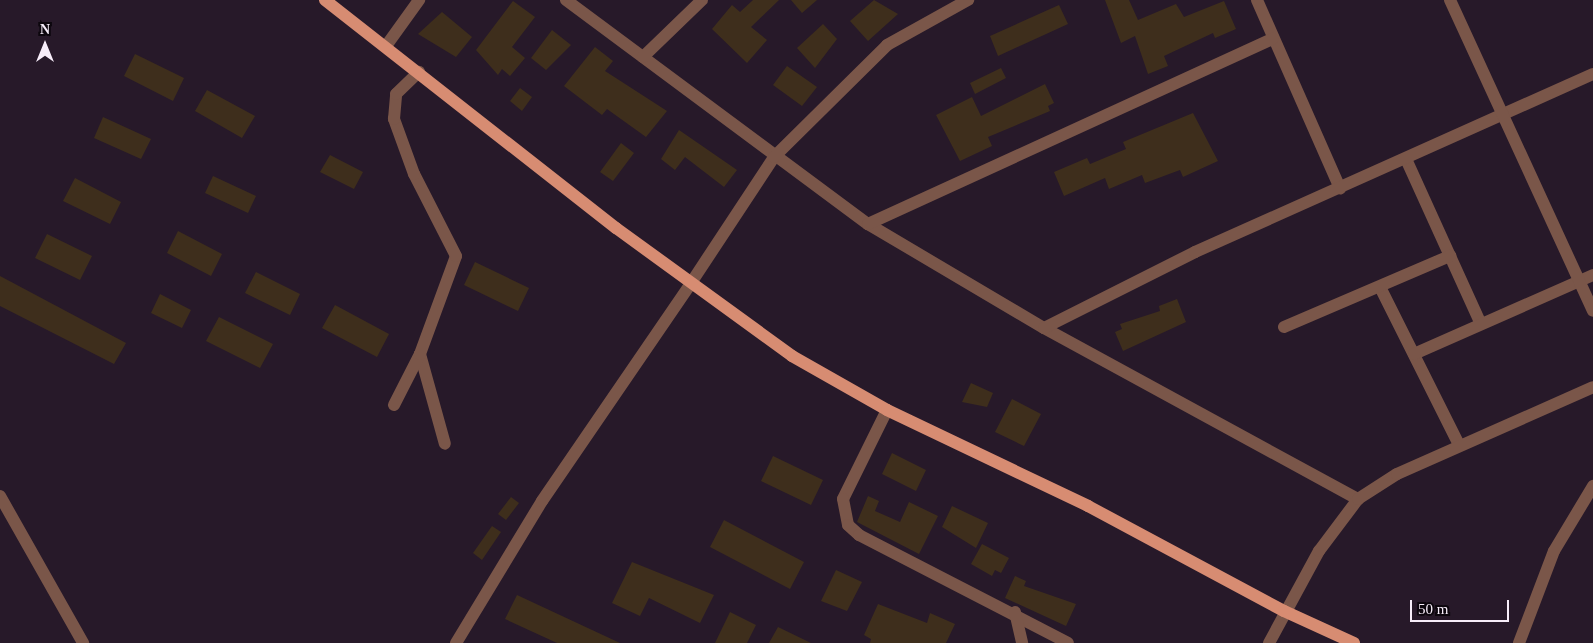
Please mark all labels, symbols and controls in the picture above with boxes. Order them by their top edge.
north arrow [20,20,70,70]
text: N [40,22,50,37]
scale bar [1413,590,1512,622]
text: 50 m [1418,601,1448,617]

